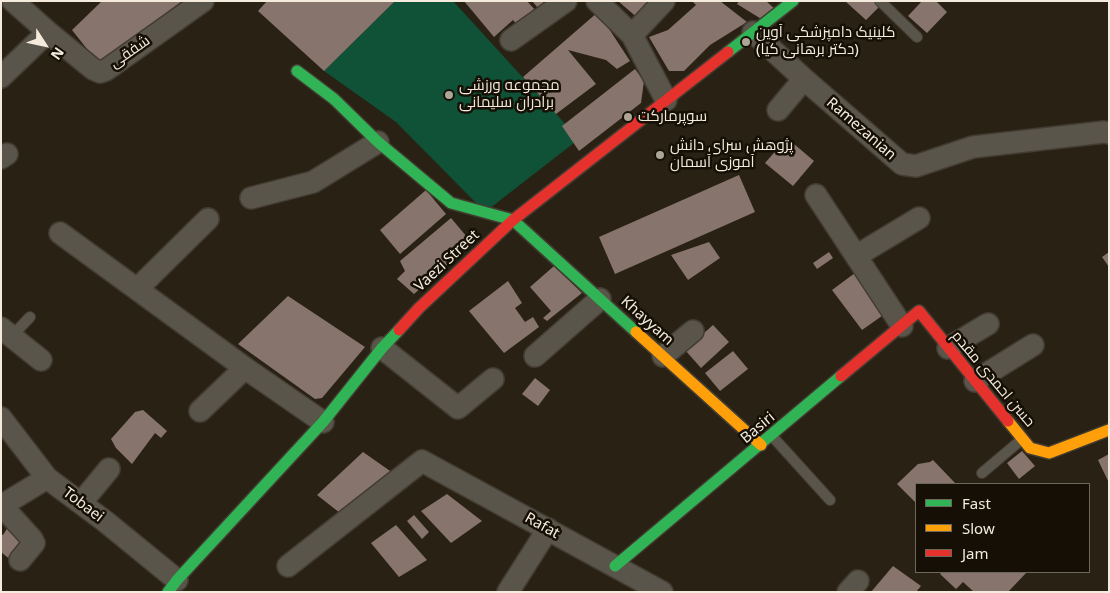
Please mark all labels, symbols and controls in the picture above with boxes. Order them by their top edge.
north arrow [20,20,70,70]
place label: کلینیک دامپزشکی آوین (دکتر برهانی کیا) [756,24,895,59]
street label: شفقی [106,32,154,72]
marker: کلینیک دامپزشکی آوین (دکتر برهانی کیا) [740,36,752,48]
text: N [47,44,69,64]
place label: مجموعه ورزشی برادران سلیمانی [459,77,560,112]
marker: مجموعه ورزشی برادران سلیمانی [443,89,455,101]
street label: Ramezanian [823,94,899,164]
place label: سوپرمارکت [638,108,707,126]
marker: سوپرمارکت [622,111,634,123]
place label: پژوهش سرای دانش آموزی آسمان [670,137,793,172]
marker: پژوهش سرای دانش آموزی آسمان [654,149,666,161]
street label: Vaezi Street [411,226,483,296]
street label: Khayyam [617,293,677,349]
street label: حسن احمدی مقدم [948,327,1038,431]
street label: Basiri [737,408,779,448]
legend [915,483,1090,573]
street label: Tobaei [59,484,107,526]
text: Fast [962,493,991,513]
street label: Rafat [522,509,562,543]
text: Slow [962,518,995,538]
text: Jam [962,543,989,563]

